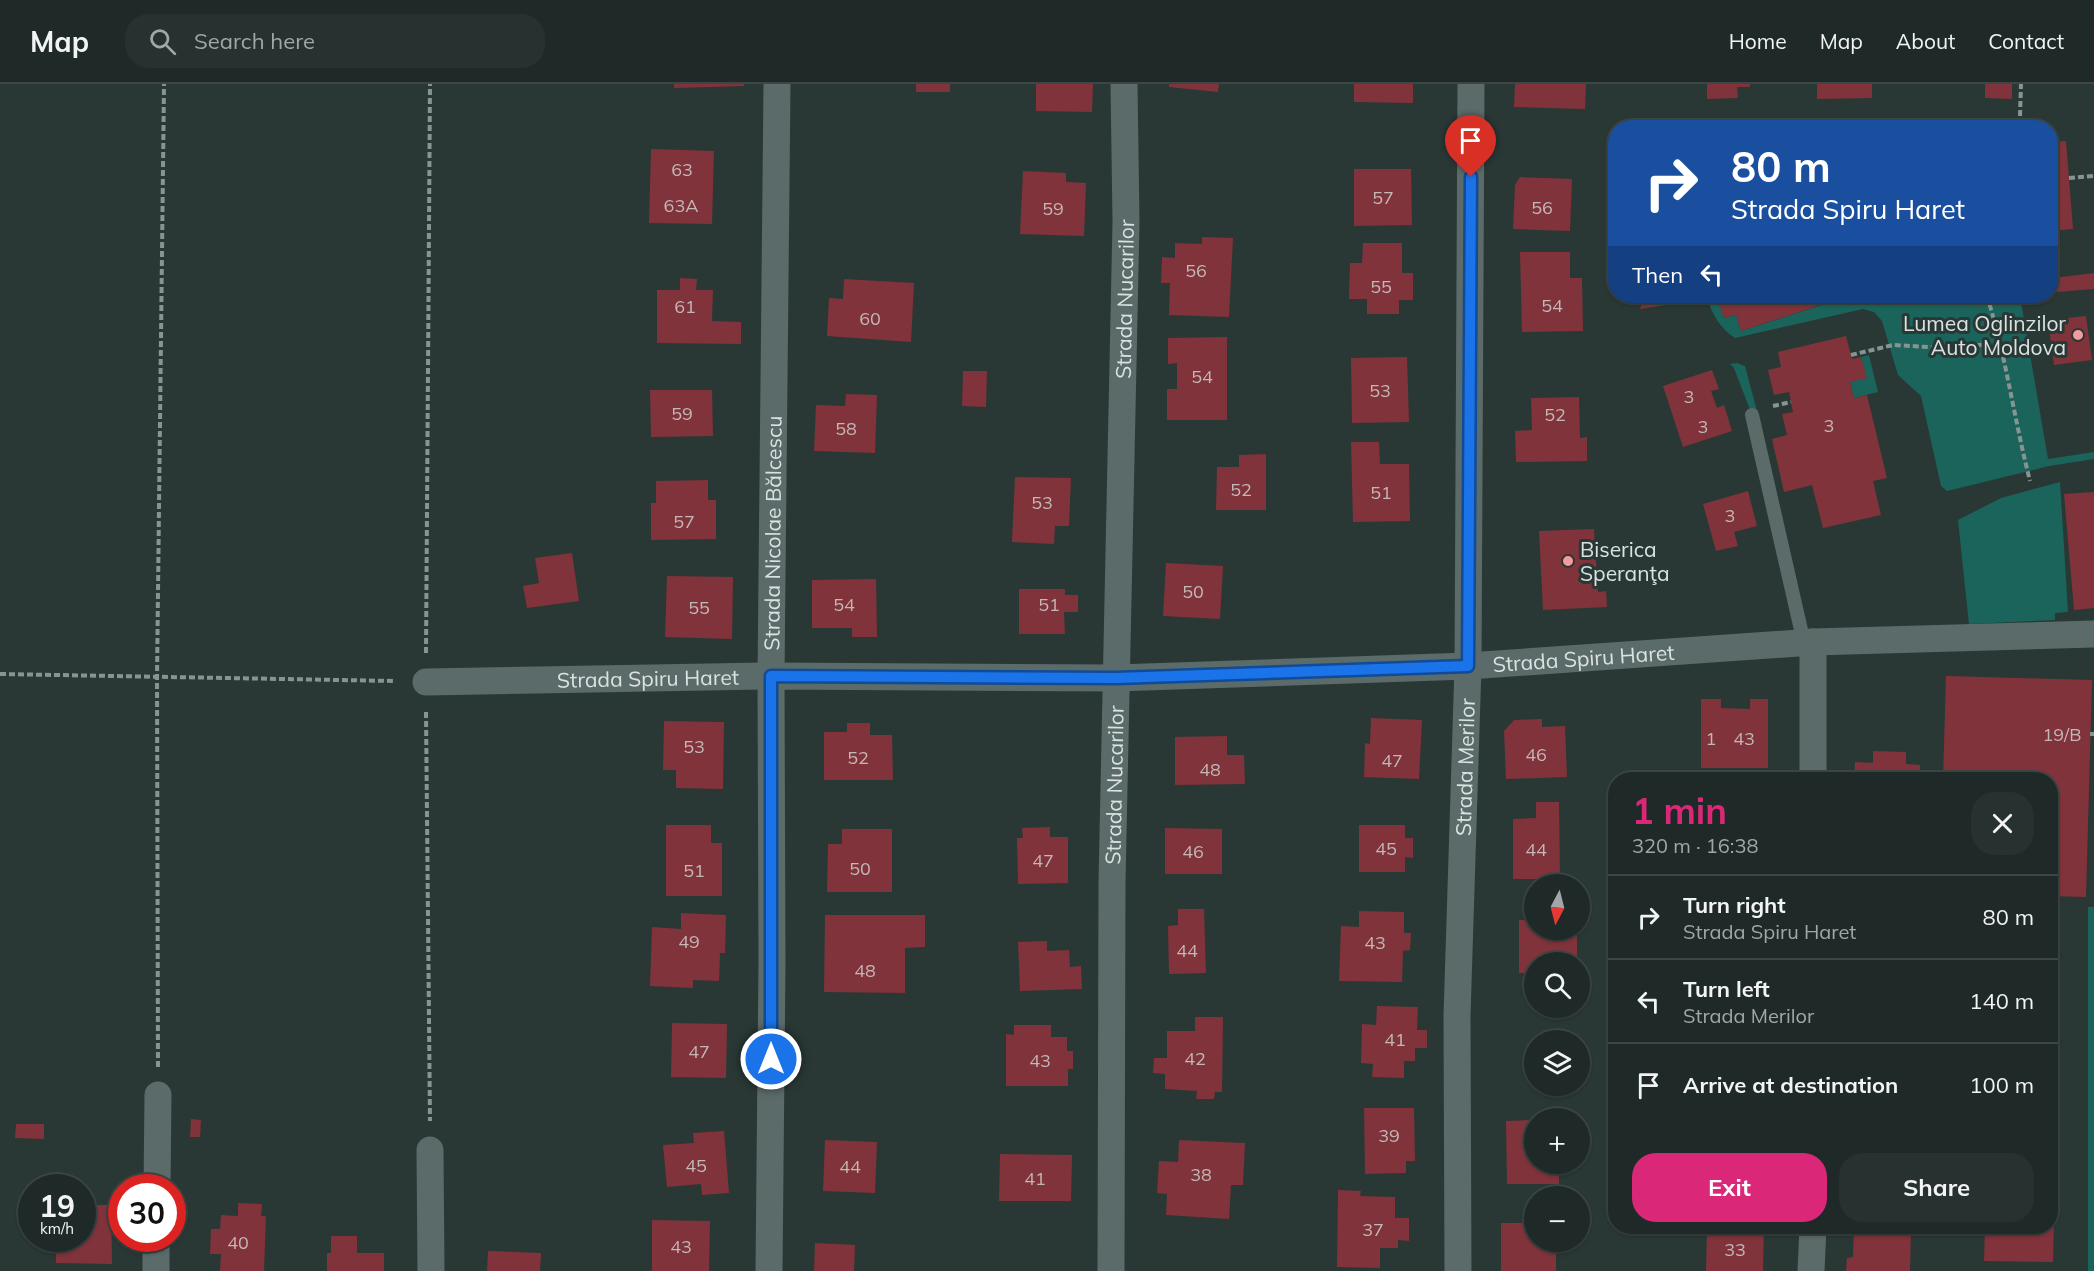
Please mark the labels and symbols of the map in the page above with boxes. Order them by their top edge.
pin [1445,115,1496,177]
house number: 63 [671,158,693,181]
house number: 57 [1372,186,1394,209]
house number: 63A [664,194,698,217]
house number: 56 [1531,196,1553,219]
house number: 59 [1042,197,1064,220]
street label: Strada Nucarilor [1110,219,1139,379]
house number: 56 [1185,259,1207,282]
house number: 55 [1370,275,1392,298]
house number: 54 [1541,294,1563,317]
house number: 61 [674,295,696,318]
house number: 60 [859,307,881,330]
place label: Lumea Oglinzilor Auto Moldova [1903,310,2066,360]
marker: Lumea Oglinzilor Auto Moldova [2071,328,2085,342]
house number: 54 [1191,365,1213,388]
house number: 53 [1369,379,1391,402]
house number: 3 [1684,385,1694,408]
house number: 59 [671,402,693,425]
house number: 52 [1544,403,1566,426]
house number: 3 [1824,414,1834,437]
street label: Strada Nicolae Bălcescu [758,415,787,651]
house number: 3 [1698,415,1708,438]
house number: 58 [835,417,857,440]
house number: 52 [1230,478,1252,501]
house number: 51 [1370,481,1392,504]
house number: 53 [1031,491,1053,514]
house number: 3 [1725,504,1735,527]
house number: 57 [673,510,695,533]
place label: Biserica Speranţa [1580,536,1669,586]
marker: Biserica Speranţa [1561,554,1575,568]
house number: 50 [1182,580,1204,603]
house number: 54 [833,593,855,616]
house number: 51 [1038,593,1060,616]
house number: 55 [688,596,710,619]
street label: Strada Spiru Haret [1492,639,1675,677]
street label: Strada Spiru Haret [557,664,739,693]
street label: Strada Merilor [1450,697,1480,836]
street label: Strada Nucarilor [1099,705,1129,865]
house number: 19/B [2043,723,2082,746]
house number: 1 [1706,727,1716,750]
house number: 43 [1733,727,1755,750]
house number: 53 [683,735,705,758]
house number: 46 [1525,743,1547,766]
house number: 52 [847,746,869,769]
house number: 47 [1381,749,1403,772]
house number: 48 [1199,758,1221,781]
house number: 45 [1375,837,1397,860]
house number: 44 [1525,838,1547,861]
house number: 46 [1182,840,1204,863]
house number: 47 [1032,849,1054,872]
house number: 50 [849,857,871,880]
house number: 51 [683,859,705,882]
north arrow [1524,874,1590,940]
house number: 49 [678,930,700,953]
house number: 43 [1364,931,1386,954]
house number: 44 [1176,939,1198,962]
house number: 48 [854,959,876,982]
position arrow [739,1027,803,1091]
house number: 41 [1384,1028,1406,1051]
house number: 47 [688,1040,710,1063]
house number: 42 [1184,1047,1206,1070]
house number: 43 [1029,1049,1051,1072]
house number: 39 [1378,1124,1400,1147]
house number: 45 [685,1154,707,1177]
house number: 44 [839,1155,861,1178]
house number: 38 [1190,1163,1212,1186]
house number: 41 [1024,1167,1046,1190]
speed limit sign: 30 [108,1174,186,1252]
house number: 37 [1362,1218,1384,1241]
house number: 40 [227,1231,249,1254]
house number: 43 [670,1235,692,1258]
house number: 33 [1724,1238,1746,1261]

